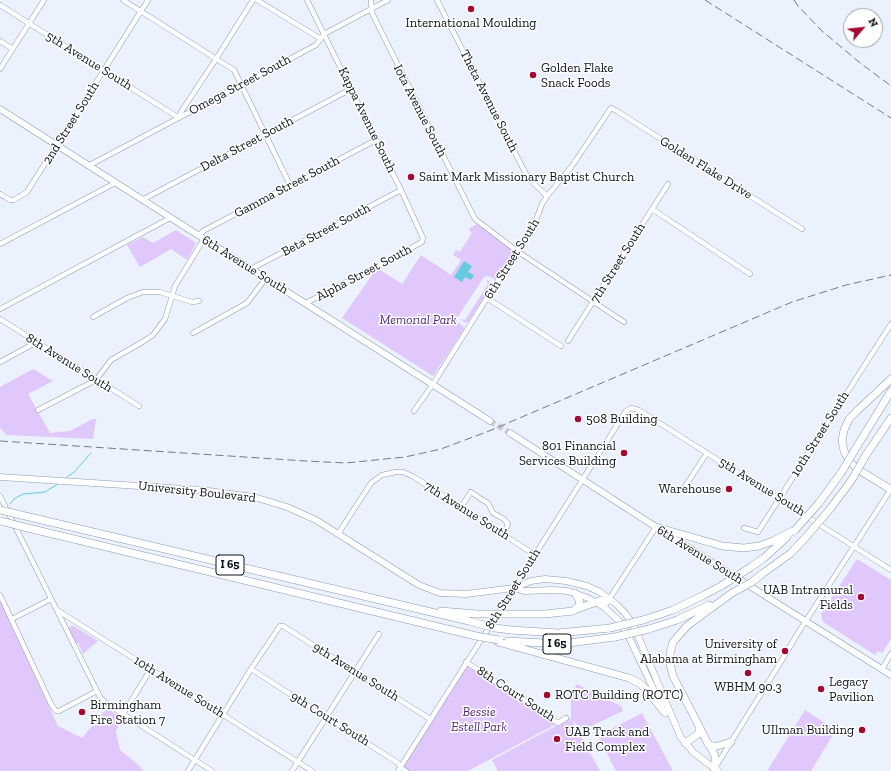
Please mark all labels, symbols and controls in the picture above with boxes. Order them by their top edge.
marker: International Moulding [466,4,476,14]
north arrow [843,8,883,48]
place label: International Moulding [406,15,536,31]
text: N [865,16,881,29]
street label: 5th Avenue South [43,28,135,94]
street label: Theta Avenue South [456,47,522,155]
street label: Omega Street South [186,52,294,118]
place label: Golden Flake Snack Foods [541,60,613,91]
street label: Iota Avenue South [390,62,450,160]
street label: Kappa Avenue South [335,65,399,175]
marker: Golden Flake Snack Foods [528,70,538,80]
street label: 2nd Street South [39,79,103,167]
street label: Delta Street South [198,113,296,175]
street label: Golden Flake Drive [657,133,755,203]
street label: Gamma Street South [232,153,342,221]
place label: Saint Mark Missionary Baptist Church [419,169,634,185]
marker: Saint Mark Missionary Baptist Church [406,172,416,182]
street label: Beta Street South [279,200,373,260]
street label: 6th Street South [481,216,543,302]
street label: 7th Street South [587,220,649,306]
street label: 6th Avenue South [199,232,291,298]
street label: Alpha Street South [314,241,414,305]
park label: Memorial Park [379,312,457,328]
street label: 8th Avenue South [23,330,115,396]
street label: 10th Street South [787,388,853,480]
place label: 508 Building [586,411,658,427]
marker: 508 Building [573,414,583,424]
place label: 801 Financial Services Building [519,438,616,469]
marker: 801 Financial Services Building [619,448,629,458]
street label: 5th Avenue South [716,454,808,520]
street label: University Boulevard [137,478,257,506]
street label: 7th Avenue South [421,478,513,544]
place label: Warehouse [659,481,721,497]
marker: Warehouse [724,484,734,494]
street label: 6th Avenue South [654,522,746,588]
street label: 8th Street South [482,546,544,632]
road number: I 65 [216,555,244,575]
place label: UAB Intramural Fields [763,582,853,613]
marker: UAB Intramural Fields [856,592,866,602]
road number: I 65 [543,634,571,654]
place label: University of Alabama at Birmingham [640,636,777,667]
street label: 9th Avenue South [310,639,402,705]
marker: University of Alabama at Birmingham [780,646,790,656]
street label: 10th Avenue South [130,653,228,721]
street label: 8th Court South [474,663,558,725]
marker: WBHM 90.3 [743,668,753,678]
place label: Legacy Pavilion [829,674,874,705]
place label: WBHM 90.3 [714,679,782,695]
marker: Legacy Pavilion [816,684,826,694]
place label: ROTC Building (ROTC) [555,687,683,703]
street label: 9th Court South [287,688,373,750]
marker: ROTC Building (ROTC) [542,690,552,700]
place label: Birmingham Fire Station 7 [90,697,165,728]
park label: Bessie Estell Park [451,704,507,735]
marker: Birmingham Fire Station 7 [77,707,87,717]
place label: UIlman Building [762,722,854,738]
place label: UAB Track and Field Complex [565,724,649,755]
marker: UIlman Building [857,725,867,735]
marker: UAB Track and Field Complex [552,734,562,744]

